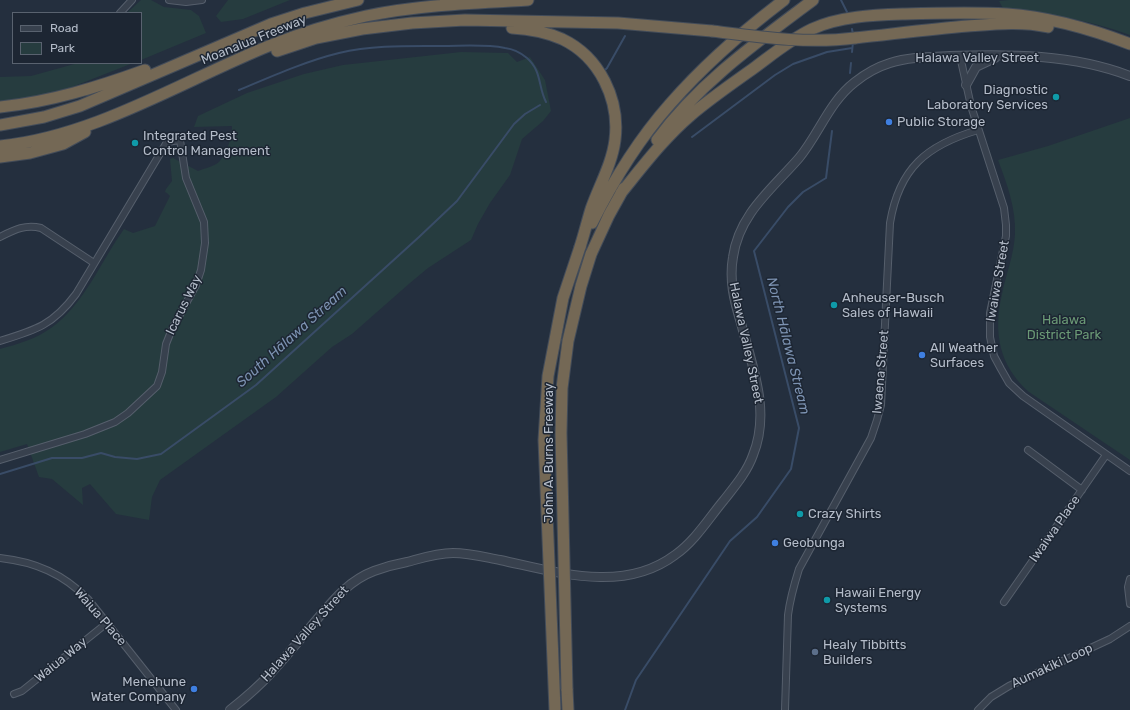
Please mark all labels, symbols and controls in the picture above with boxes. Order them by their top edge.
legend [12,12,142,64]
street label: Moanalua Freeway [199,12,309,68]
text: Road [50,21,78,35]
text: Park [50,41,75,55]
street label: Halawa Valley Street [915,50,1039,66]
place label: Diagnostic Laboratory Services [927,82,1048,113]
marker: Diagnostic Laboratory Services [1051,92,1061,102]
place label: Public Storage [897,114,985,130]
marker: Public Storage [884,117,894,127]
place label: Integrated Pest Control Management [143,128,270,159]
marker: Integrated Pest Control Management [130,138,140,148]
street label: Iwaiwa Street [983,239,1013,323]
street label: Icarus Way [163,272,205,338]
water label: North Hālawa Stream [763,276,813,416]
street label: Halawa Valley Street [726,281,766,405]
water label: South Hālawa Stream [233,283,351,391]
place label: Anheuser-Busch Sales of Hawaii [842,290,944,321]
marker: Anheuser-Busch Sales of Hawaii [829,300,839,310]
park label: Halawa District Park [1027,312,1101,343]
street label: Iwaena Street [870,329,892,415]
place label: All Weather Surfaces [930,340,998,371]
marker: All Weather Surfaces [917,350,927,360]
street label: John A. Burns Freeway [541,383,557,523]
street label: Iwaiwa Place [1026,493,1084,565]
place label: Crazy Shirts [808,506,881,522]
marker: Crazy Shirts [795,509,805,519]
place label: Geobunga [783,535,845,551]
marker: Geobunga [770,538,780,548]
street label: Halawa Valley Street [258,583,352,685]
street label: Waiua Place [71,585,129,649]
place label: Hawaii Energy Systems [835,585,921,616]
marker: Hawaii Energy Systems [822,595,832,605]
street label: Waiua Way [32,634,90,686]
place label: Healy Tibbitts Builders [823,637,906,668]
street label: Aumakiki Loop [1009,640,1095,692]
marker: Healy Tibbitts Builders [810,647,820,657]
place label: Menehune Water Company [91,674,186,705]
marker: Menehune Water Company [189,684,199,694]

